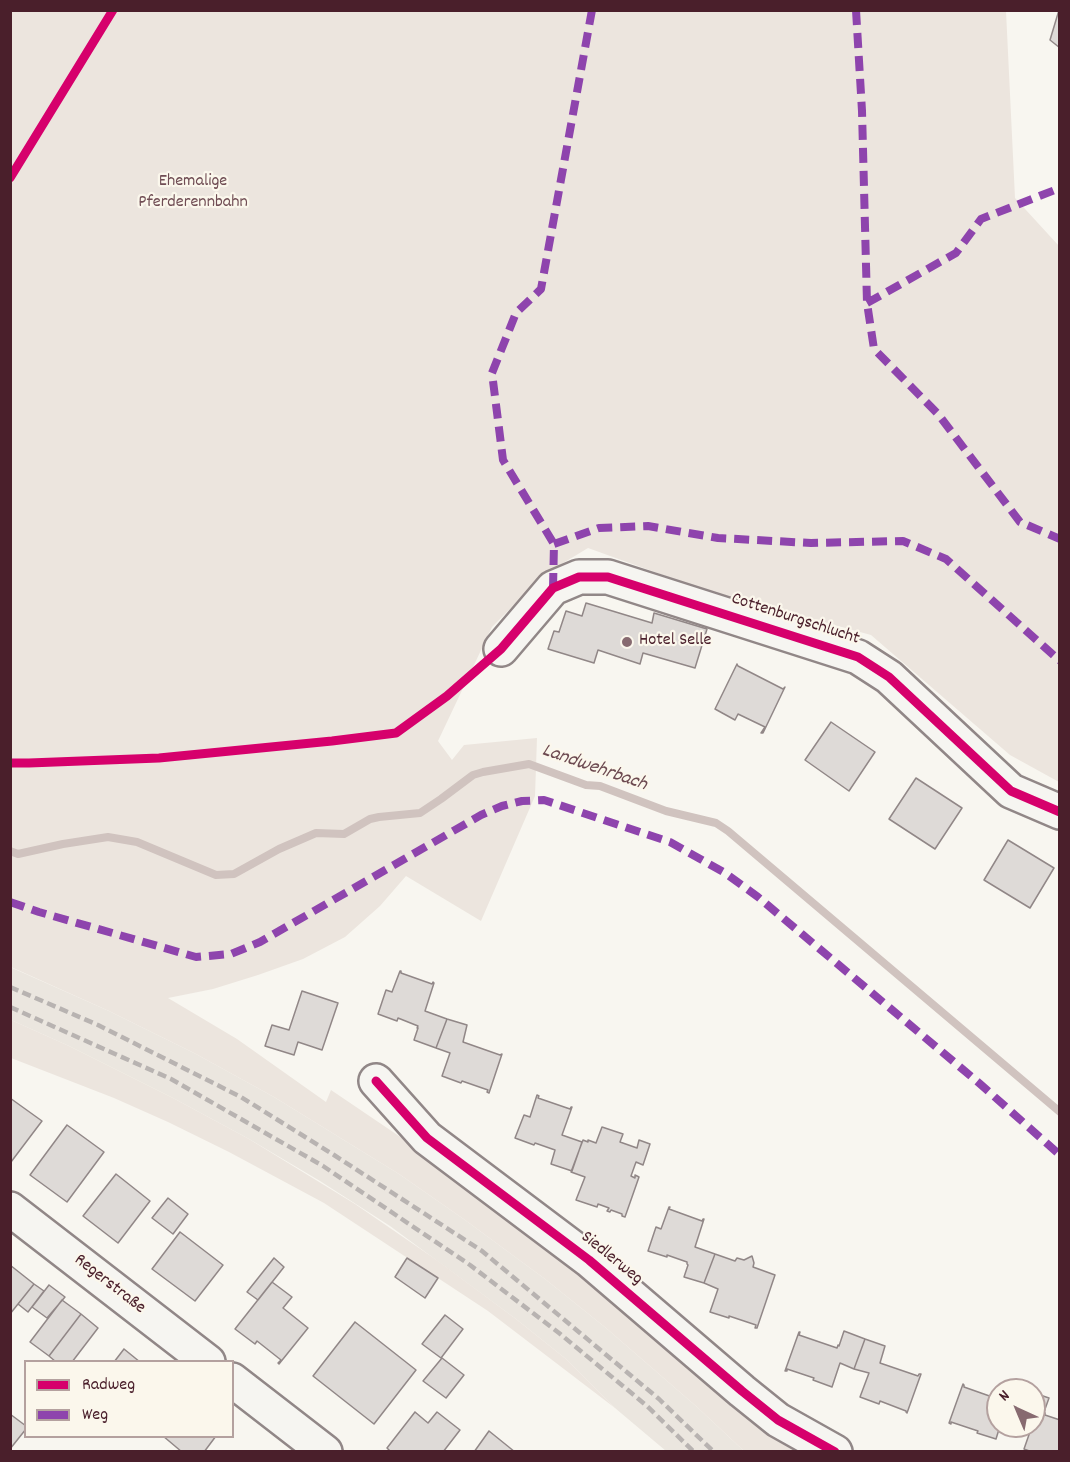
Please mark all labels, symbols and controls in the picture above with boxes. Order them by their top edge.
park label: Ehemalige Pferderennbahn [138,172,248,214]
street label: Cottenburgschlucht [728,589,862,651]
place label: Hotel Selle [639,631,712,653]
marker: Hotel Selle [620,635,634,649]
water label: Landwehrbach [538,740,650,798]
street label: Siedlerweg [575,1227,647,1291]
street label: Regerstraße [69,1250,149,1320]
legend [24,1360,234,1438]
text: Radweg [82,1373,135,1398]
north arrow [986,1378,1046,1438]
text: N [994,1385,1015,1407]
text: Weg [82,1403,108,1428]

